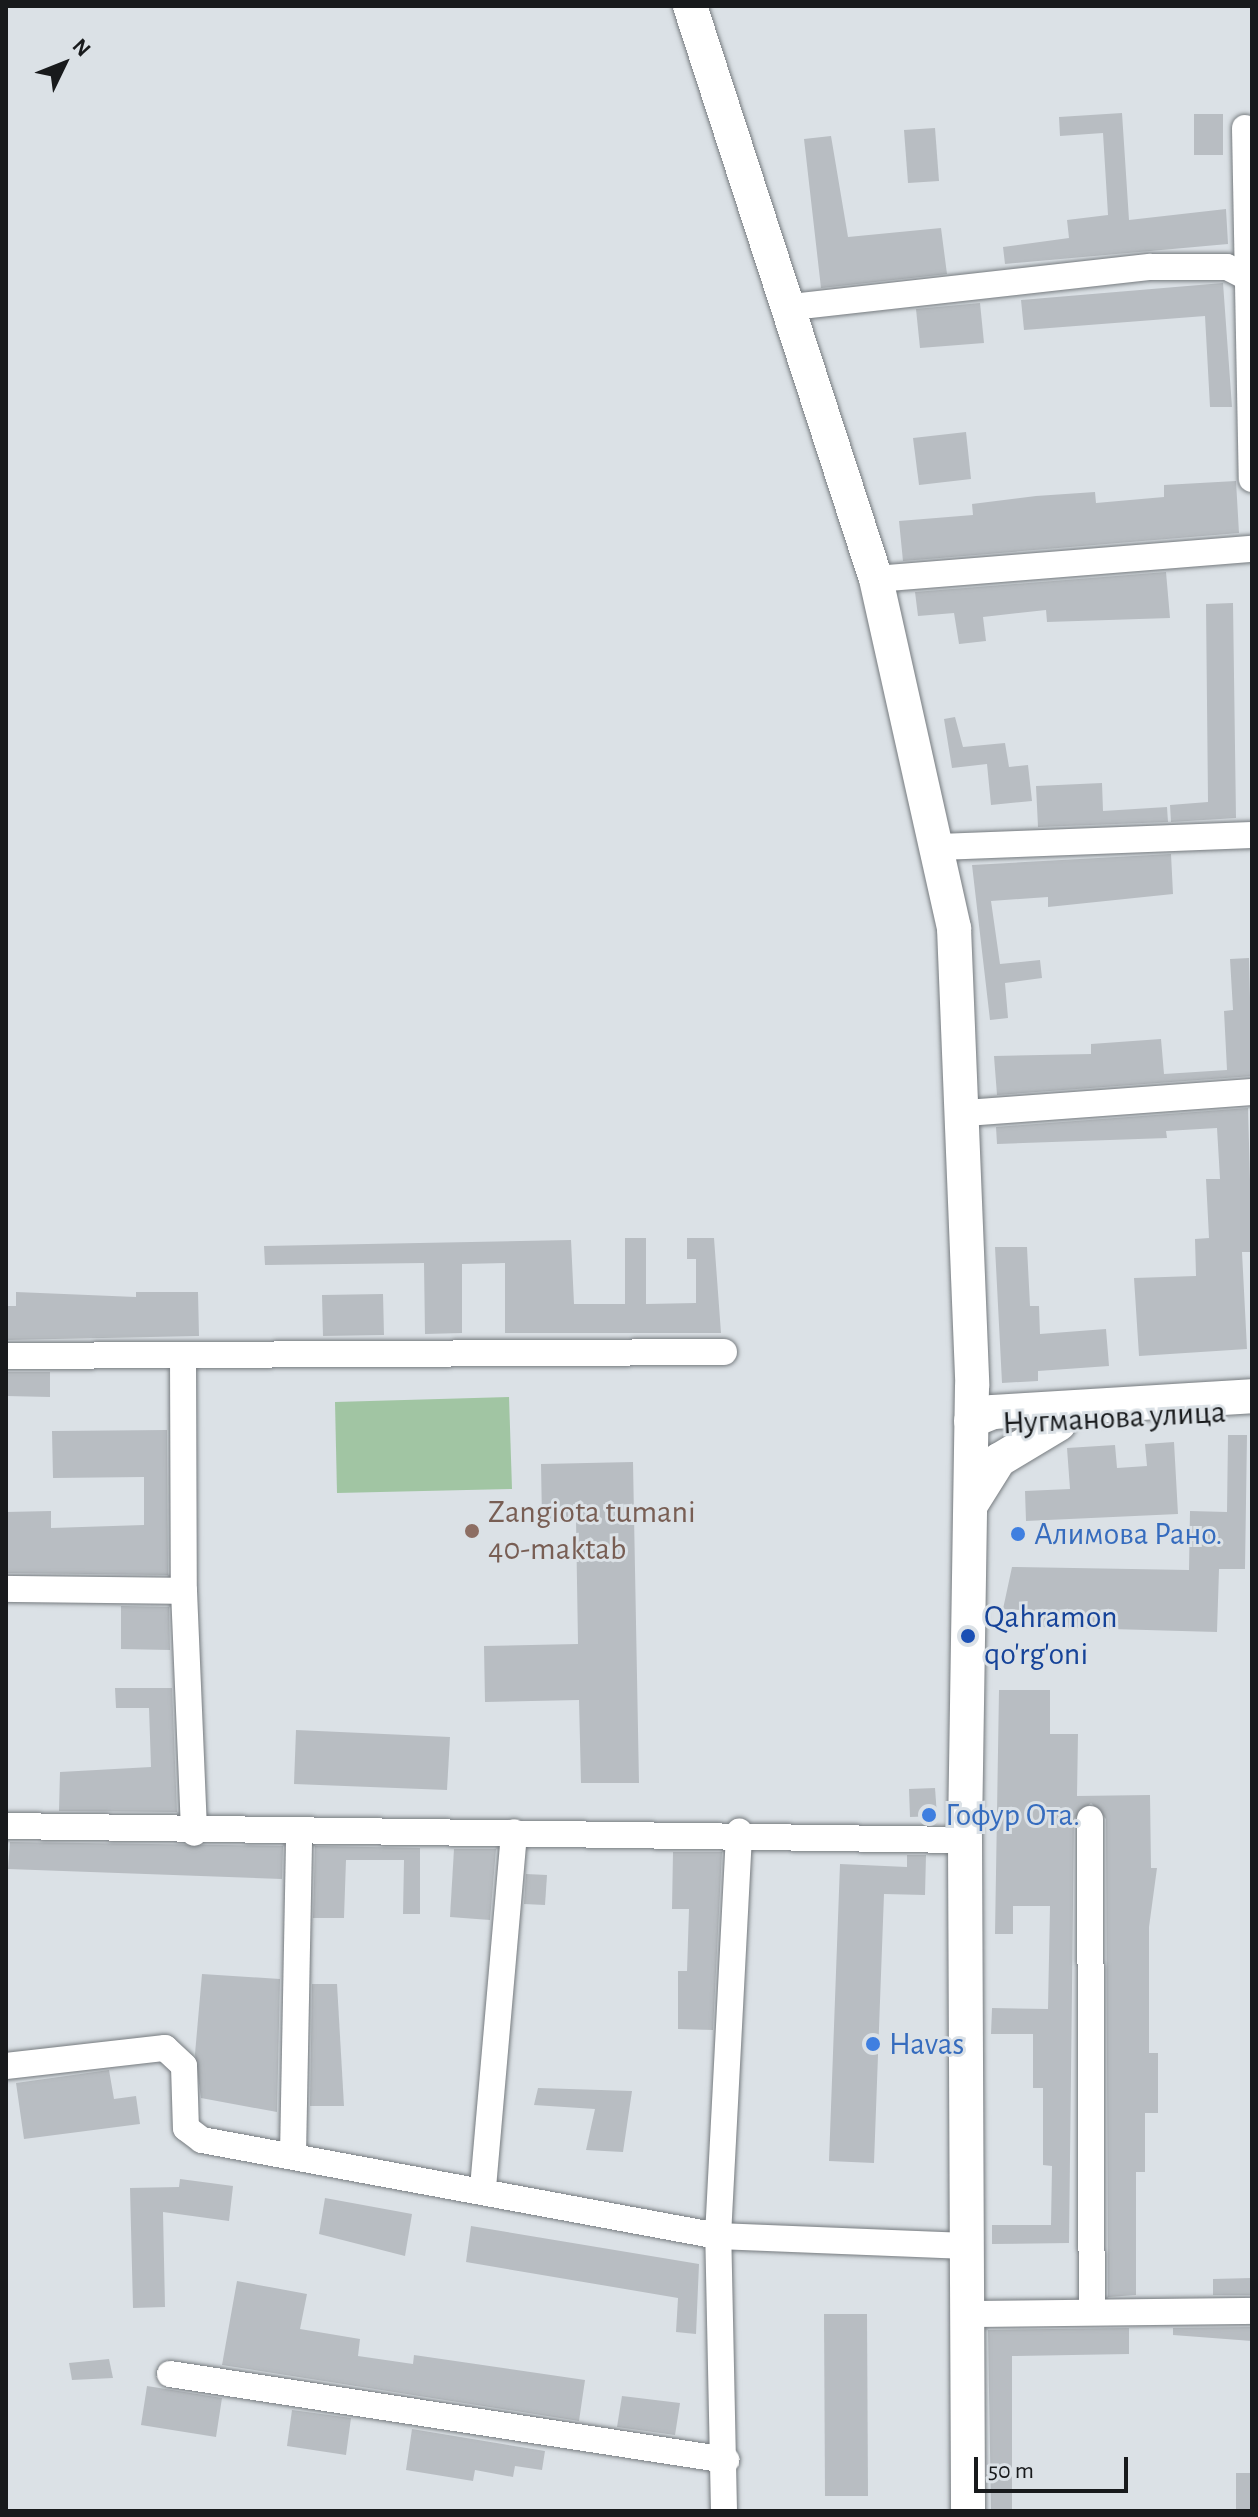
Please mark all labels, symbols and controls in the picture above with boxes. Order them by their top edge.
north arrow [24,24,104,104]
text: N [68,35,95,61]
street label: Нугманова улица [1001,1393,1227,1443]
place label: Zangiota tumani 40-maktab [488,1494,696,1569]
place label: Алимова Рано. [1034,1515,1223,1553]
marker: Zangiota tumani 40-maktab [463,1522,481,1540]
marker: Алимова Рано. [1009,1525,1027,1543]
place label: Qahramon qo'rg'oni [984,1599,1118,1674]
marker: Qahramon qo'rg'oni [959,1627,977,1645]
place label: Гофур Ота. [945,1796,1080,1834]
marker: Гофур Ота. [920,1806,938,1824]
place label: Havas [889,2025,964,2063]
marker: Havas [864,2035,882,2053]
scale bar [978,2441,1132,2491]
text: 50 m [988,2459,1034,2483]

